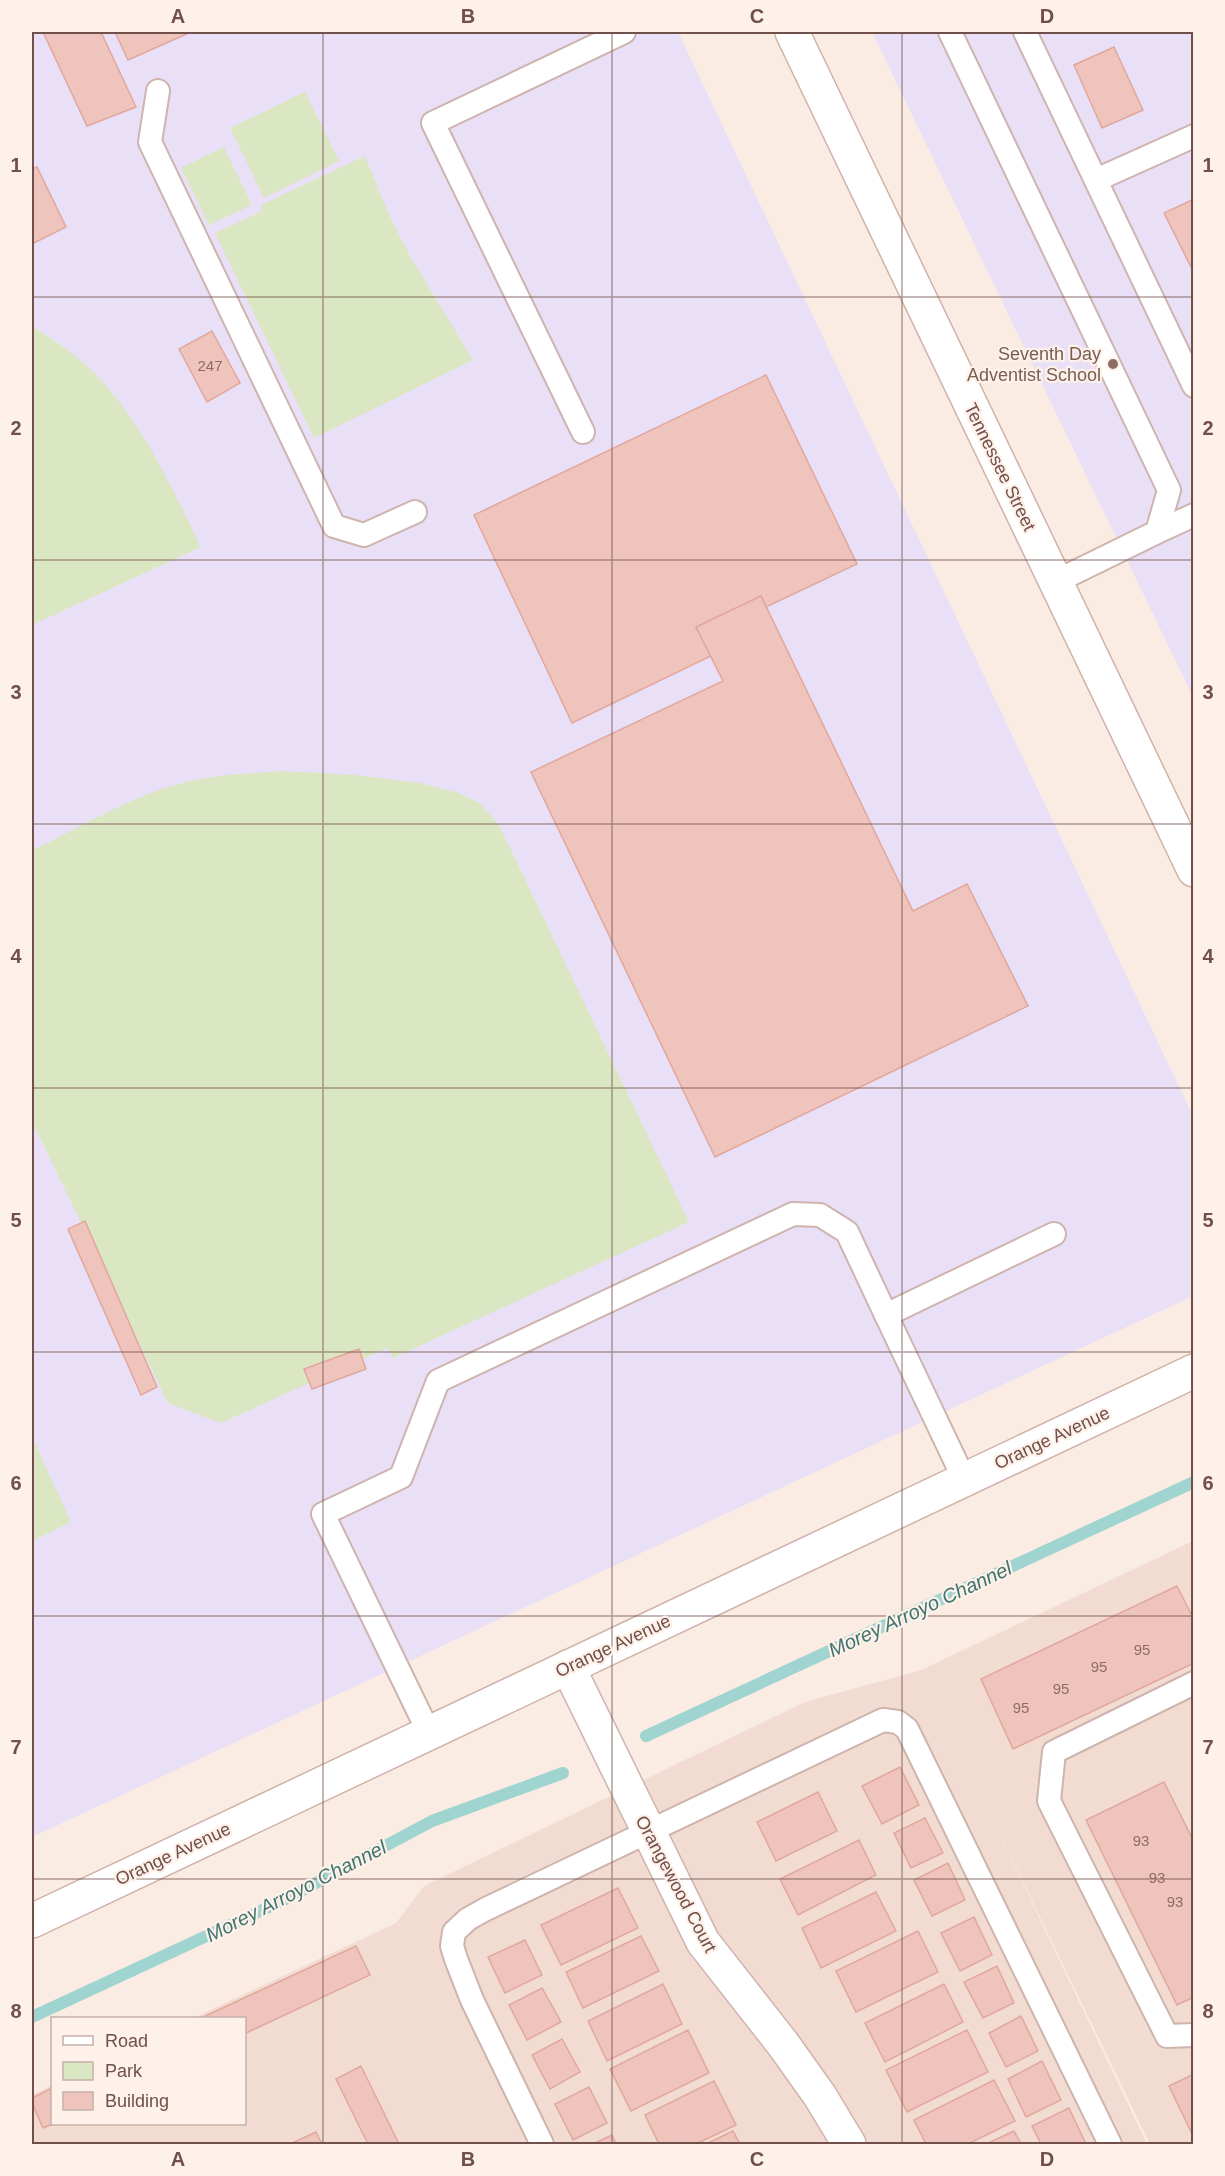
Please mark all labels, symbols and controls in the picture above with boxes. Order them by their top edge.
text: A [171,5,185,27]
text: B [461,5,475,27]
text: C [750,5,764,27]
text: D [1040,5,1054,27]
text: 1 [10,154,22,176]
text: 1 [1202,154,1214,176]
place label: Seventh Day Adventist School [967,344,1101,385]
house number: 247 [197,357,223,374]
marker: Seventh Day Adventist School [1106,357,1120,371]
street label: Tennessee Street [960,400,1040,534]
text: 2 [10,417,22,439]
text: 2 [1202,417,1214,439]
text: 3 [10,681,22,703]
text: 3 [1202,681,1214,703]
text: 4 [10,945,22,967]
text: 4 [1202,945,1214,967]
text: 5 [10,1209,22,1231]
text: 5 [1202,1209,1214,1231]
street label: Orange Avenue [991,1403,1113,1473]
text: 6 [10,1472,22,1494]
text: 6 [1202,1472,1214,1494]
water label: Morey Arroyo Channel [825,1557,1015,1661]
street label: Orange Avenue [552,1611,674,1681]
house number: 95 [1134,1641,1150,1658]
house number: 95 [1091,1658,1107,1675]
house number: 95 [1053,1680,1069,1697]
house number: 95 [1013,1699,1029,1716]
text: 7 [10,1736,22,1758]
text: 7 [1202,1736,1214,1758]
street label: Orangewood Court [631,1812,721,1956]
street label: Orange Avenue [112,1819,234,1889]
house number: 93 [1133,1832,1149,1849]
water label: Morey Arroyo Channel [202,1836,390,1946]
house number: 93 [1149,1869,1165,1886]
house number: 93 [1167,1893,1183,1910]
text: 8 [10,2000,22,2022]
text: 8 [1202,2000,1214,2022]
legend [51,2017,246,2125]
text: Road [105,2031,148,2051]
text: Park [105,2061,143,2081]
text: Building [105,2091,169,2111]
text: A [171,2148,185,2170]
text: B [461,2148,475,2170]
text: C [750,2148,764,2170]
text: D [1040,2148,1054,2170]

